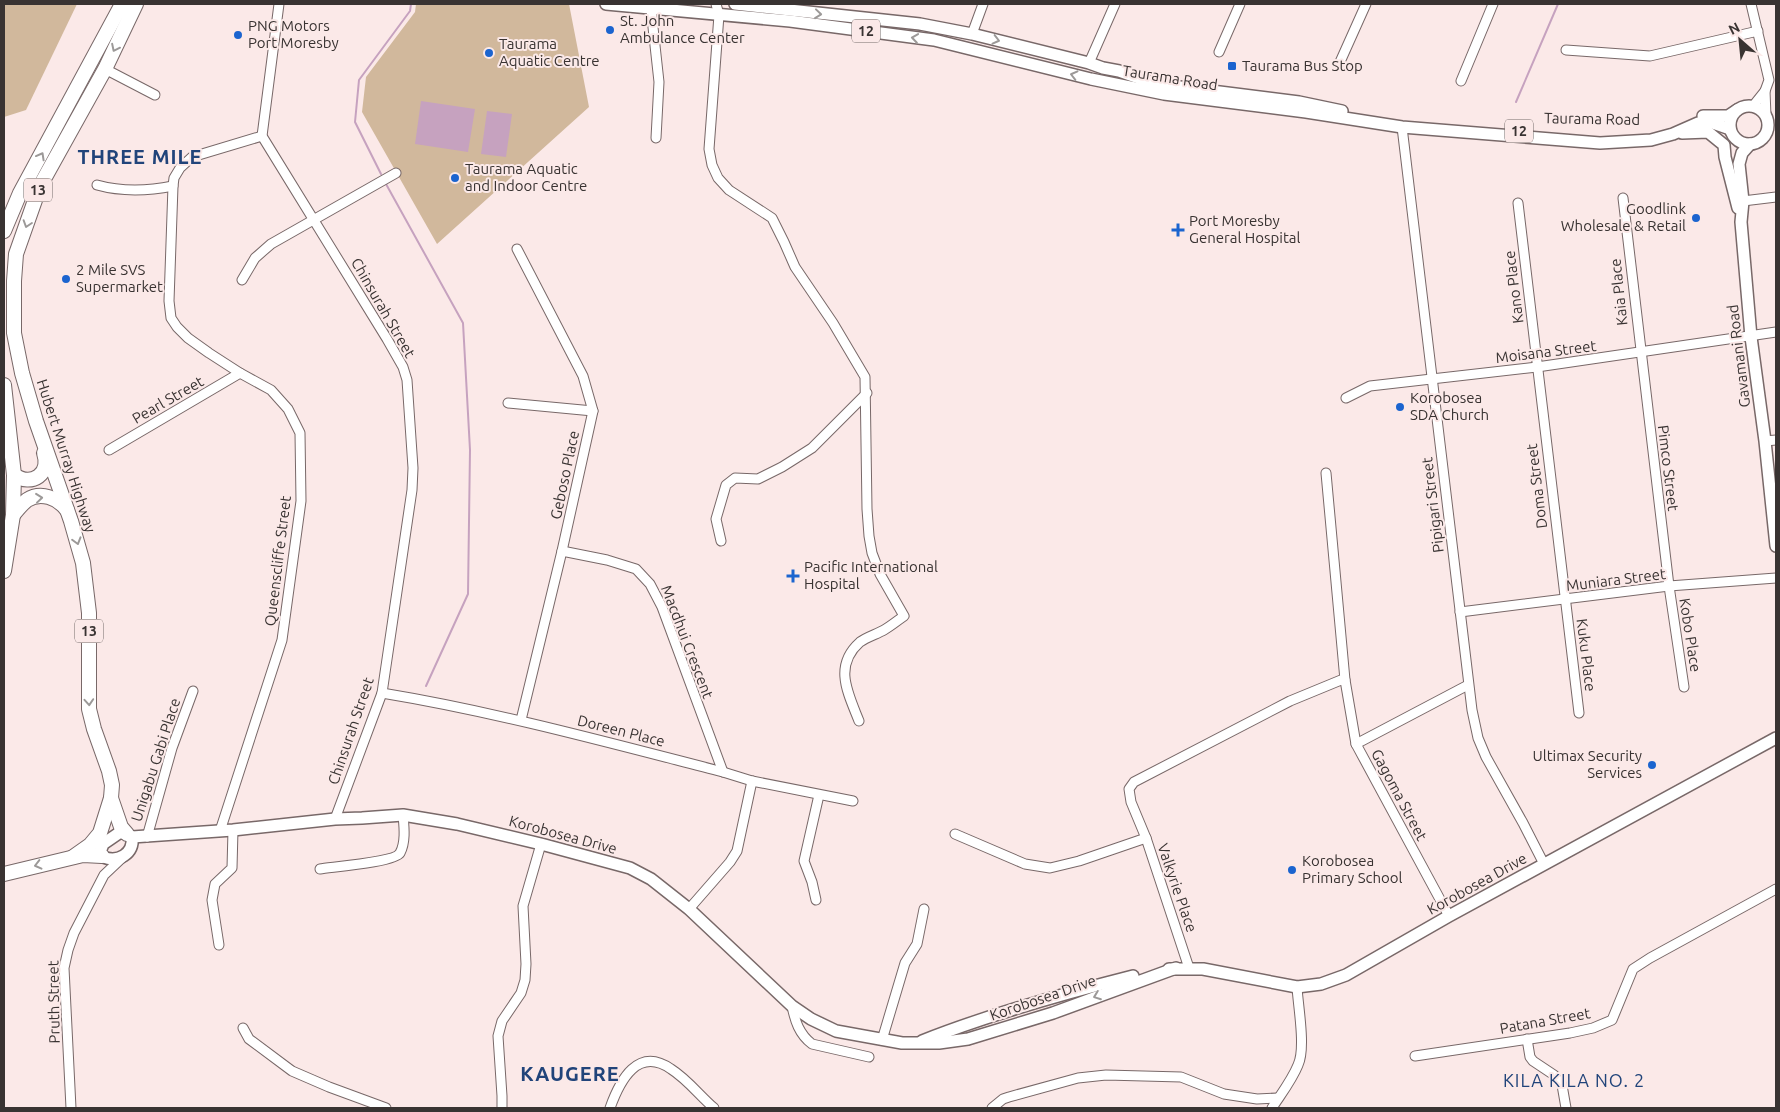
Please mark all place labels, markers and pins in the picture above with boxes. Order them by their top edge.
place label: St. John Ambulance Center [620,12,745,46]
place label: PNG Motors Port Moresby [248,17,339,51]
marker: St. John Ambulance Center [604,24,616,36]
marker: PNG Motors Port Moresby [232,29,244,41]
place label: Taurama Aquatic Centre [499,35,600,69]
marker: Taurama Aquatic Centre [483,47,495,59]
place label: Taurama Bus Stop [1242,57,1363,74]
marker: Taurama Bus Stop [1226,60,1238,72]
place label: Taurama Aquatic and Indoor Centre [465,160,587,194]
marker: Taurama Aquatic and Indoor Centre [449,172,461,184]
place label: Goodlink Wholesale & Retail [1561,200,1686,234]
place label: Port Moresby General Hospital [1189,212,1301,246]
marker: Goodlink Wholesale & Retail [1690,212,1702,224]
marker: Port Moresby General Hospital [1171,223,1185,237]
place label: 2 Mile SVS Supermarket [76,261,163,295]
marker: 2 Mile SVS Supermarket [60,273,72,285]
place label: Korobosea SDA Church [1410,389,1489,423]
marker: Korobosea SDA Church [1394,401,1406,413]
place label: Pacific International Hospital [804,558,938,592]
marker: Pacific International Hospital [786,569,800,583]
place label: Ultimax Security Services [1532,747,1642,781]
marker: Ultimax Security Services [1646,759,1658,771]
place label: Korobosea Primary School [1302,852,1403,886]
marker: Korobosea Primary School [1286,864,1298,876]

